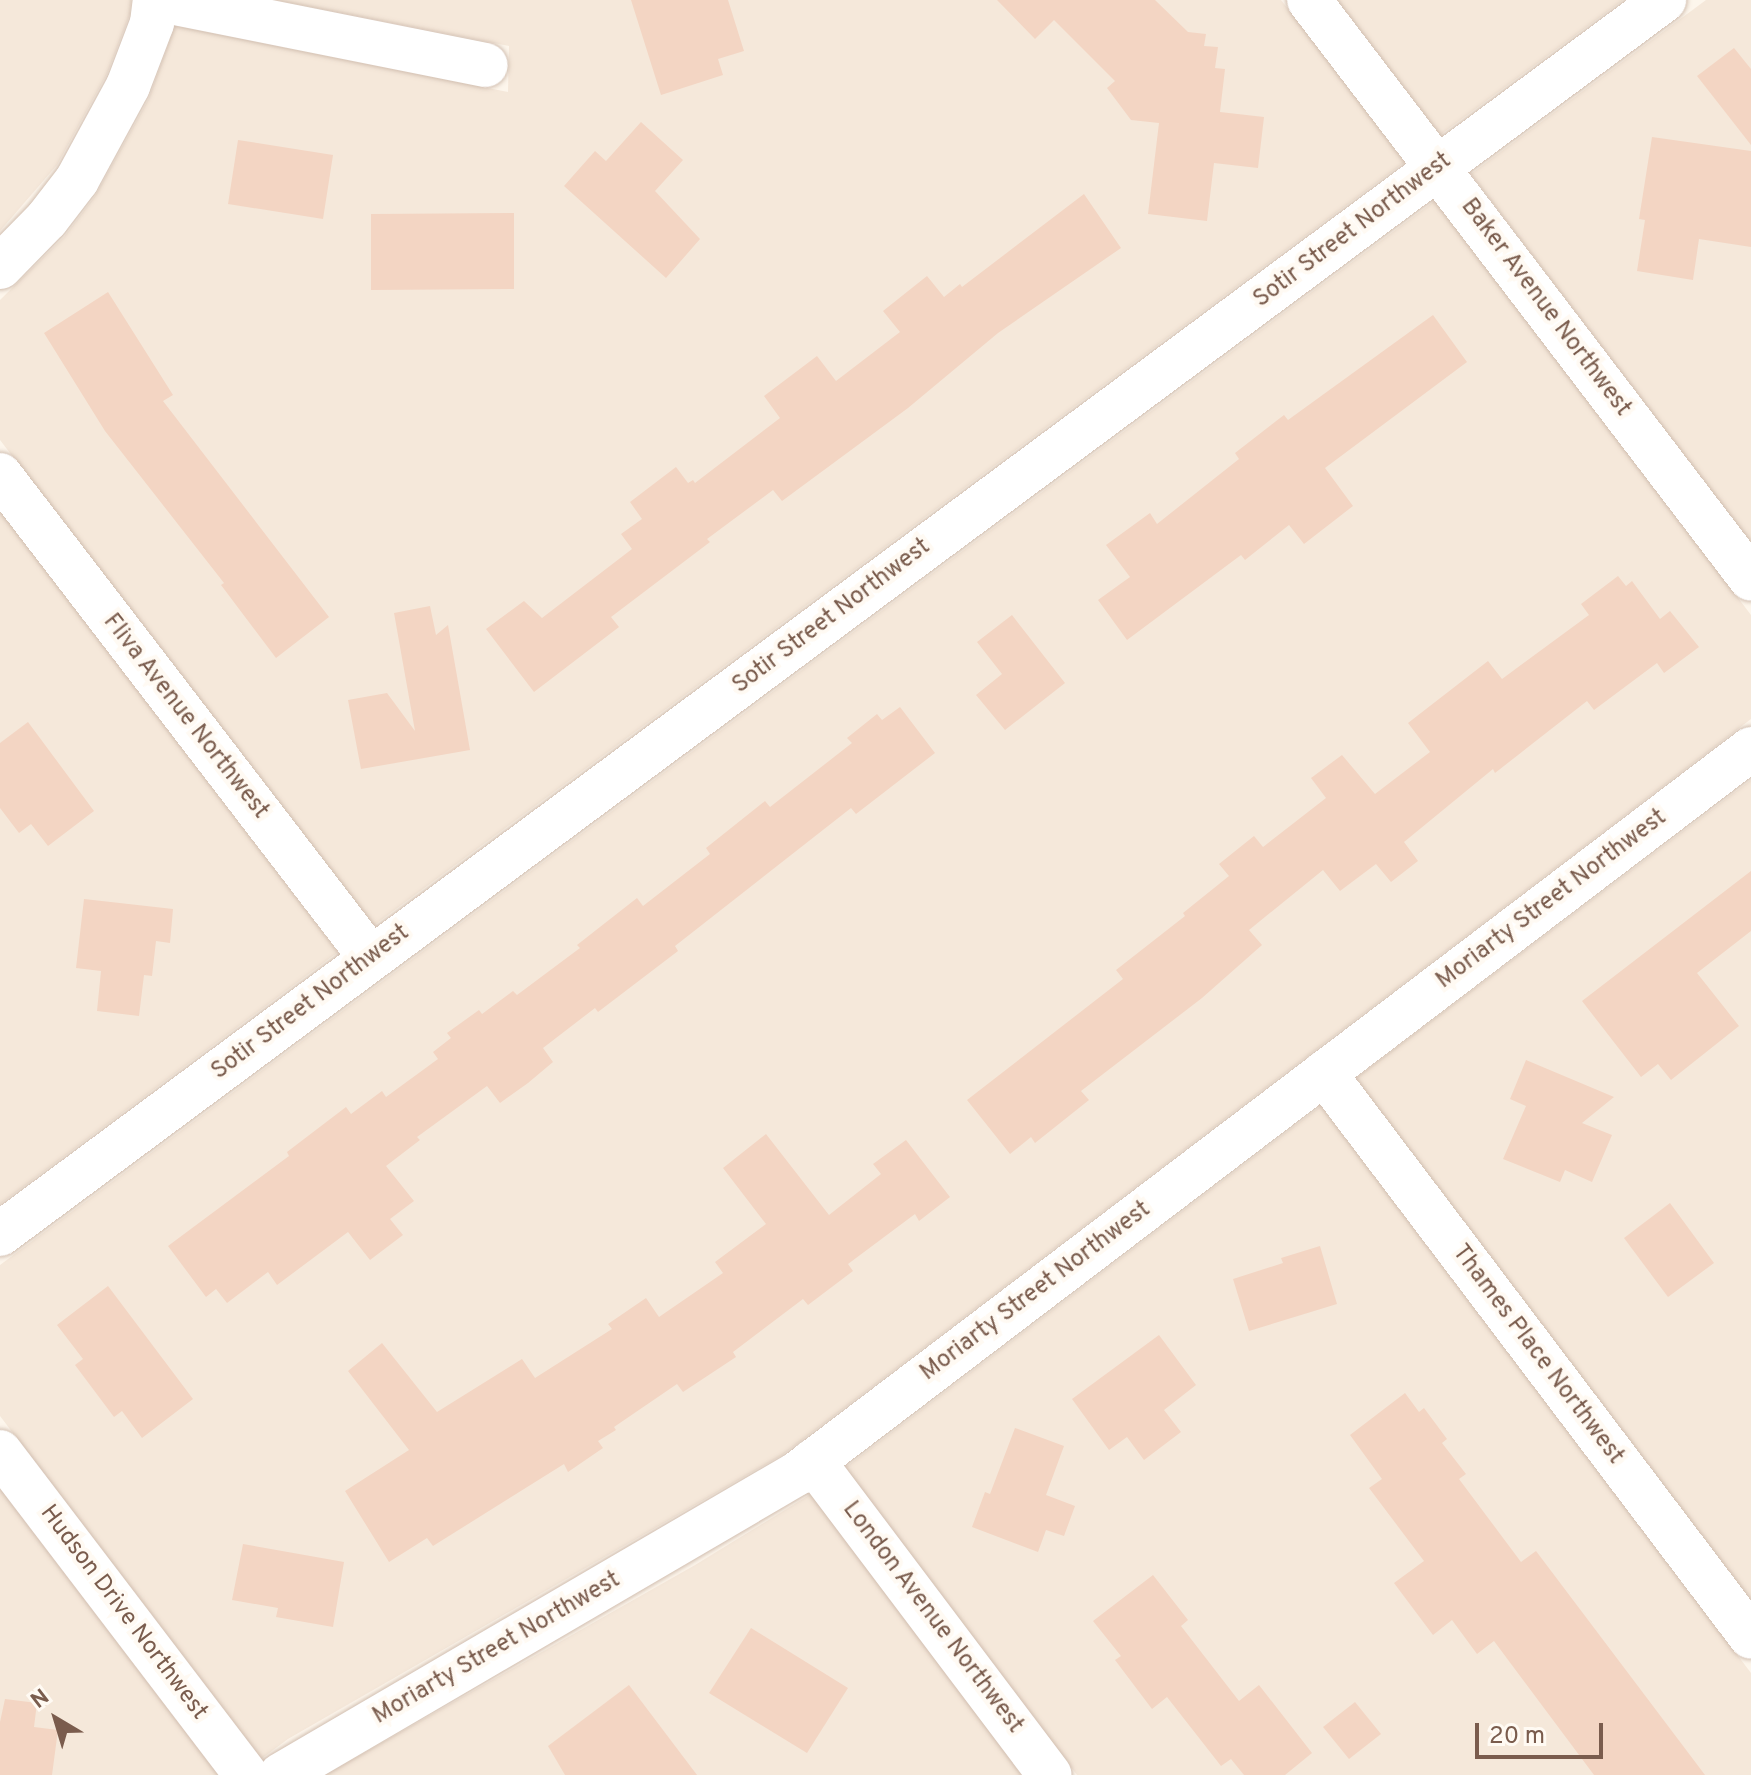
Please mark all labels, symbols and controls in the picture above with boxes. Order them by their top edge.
street label: Sotir Street Northwest [1248,147,1458,315]
street label: Baker Avenue Northwest [1453,193,1637,423]
street label: Sotir Street Northwest [727,533,937,701]
street label: Fliva Avenue Northwest [96,608,274,826]
street label: Moriarty Street Northwest [1431,804,1673,996]
street label: Sotir Street Northwest [206,919,416,1087]
street label: Moriarty Street Northwest [915,1196,1157,1388]
street label: Thames Place Northwest [1445,1240,1629,1470]
street label: London Avenue Northwest [835,1496,1029,1740]
street label: Hudson Drive Northwest [33,1500,213,1726]
street label: Moriarty Street Northwest [368,1566,626,1732]
north arrow [16,1679,96,1759]
scale bar [1479,1707,1607,1757]
text: 20 m [1489,1722,1545,1752]

